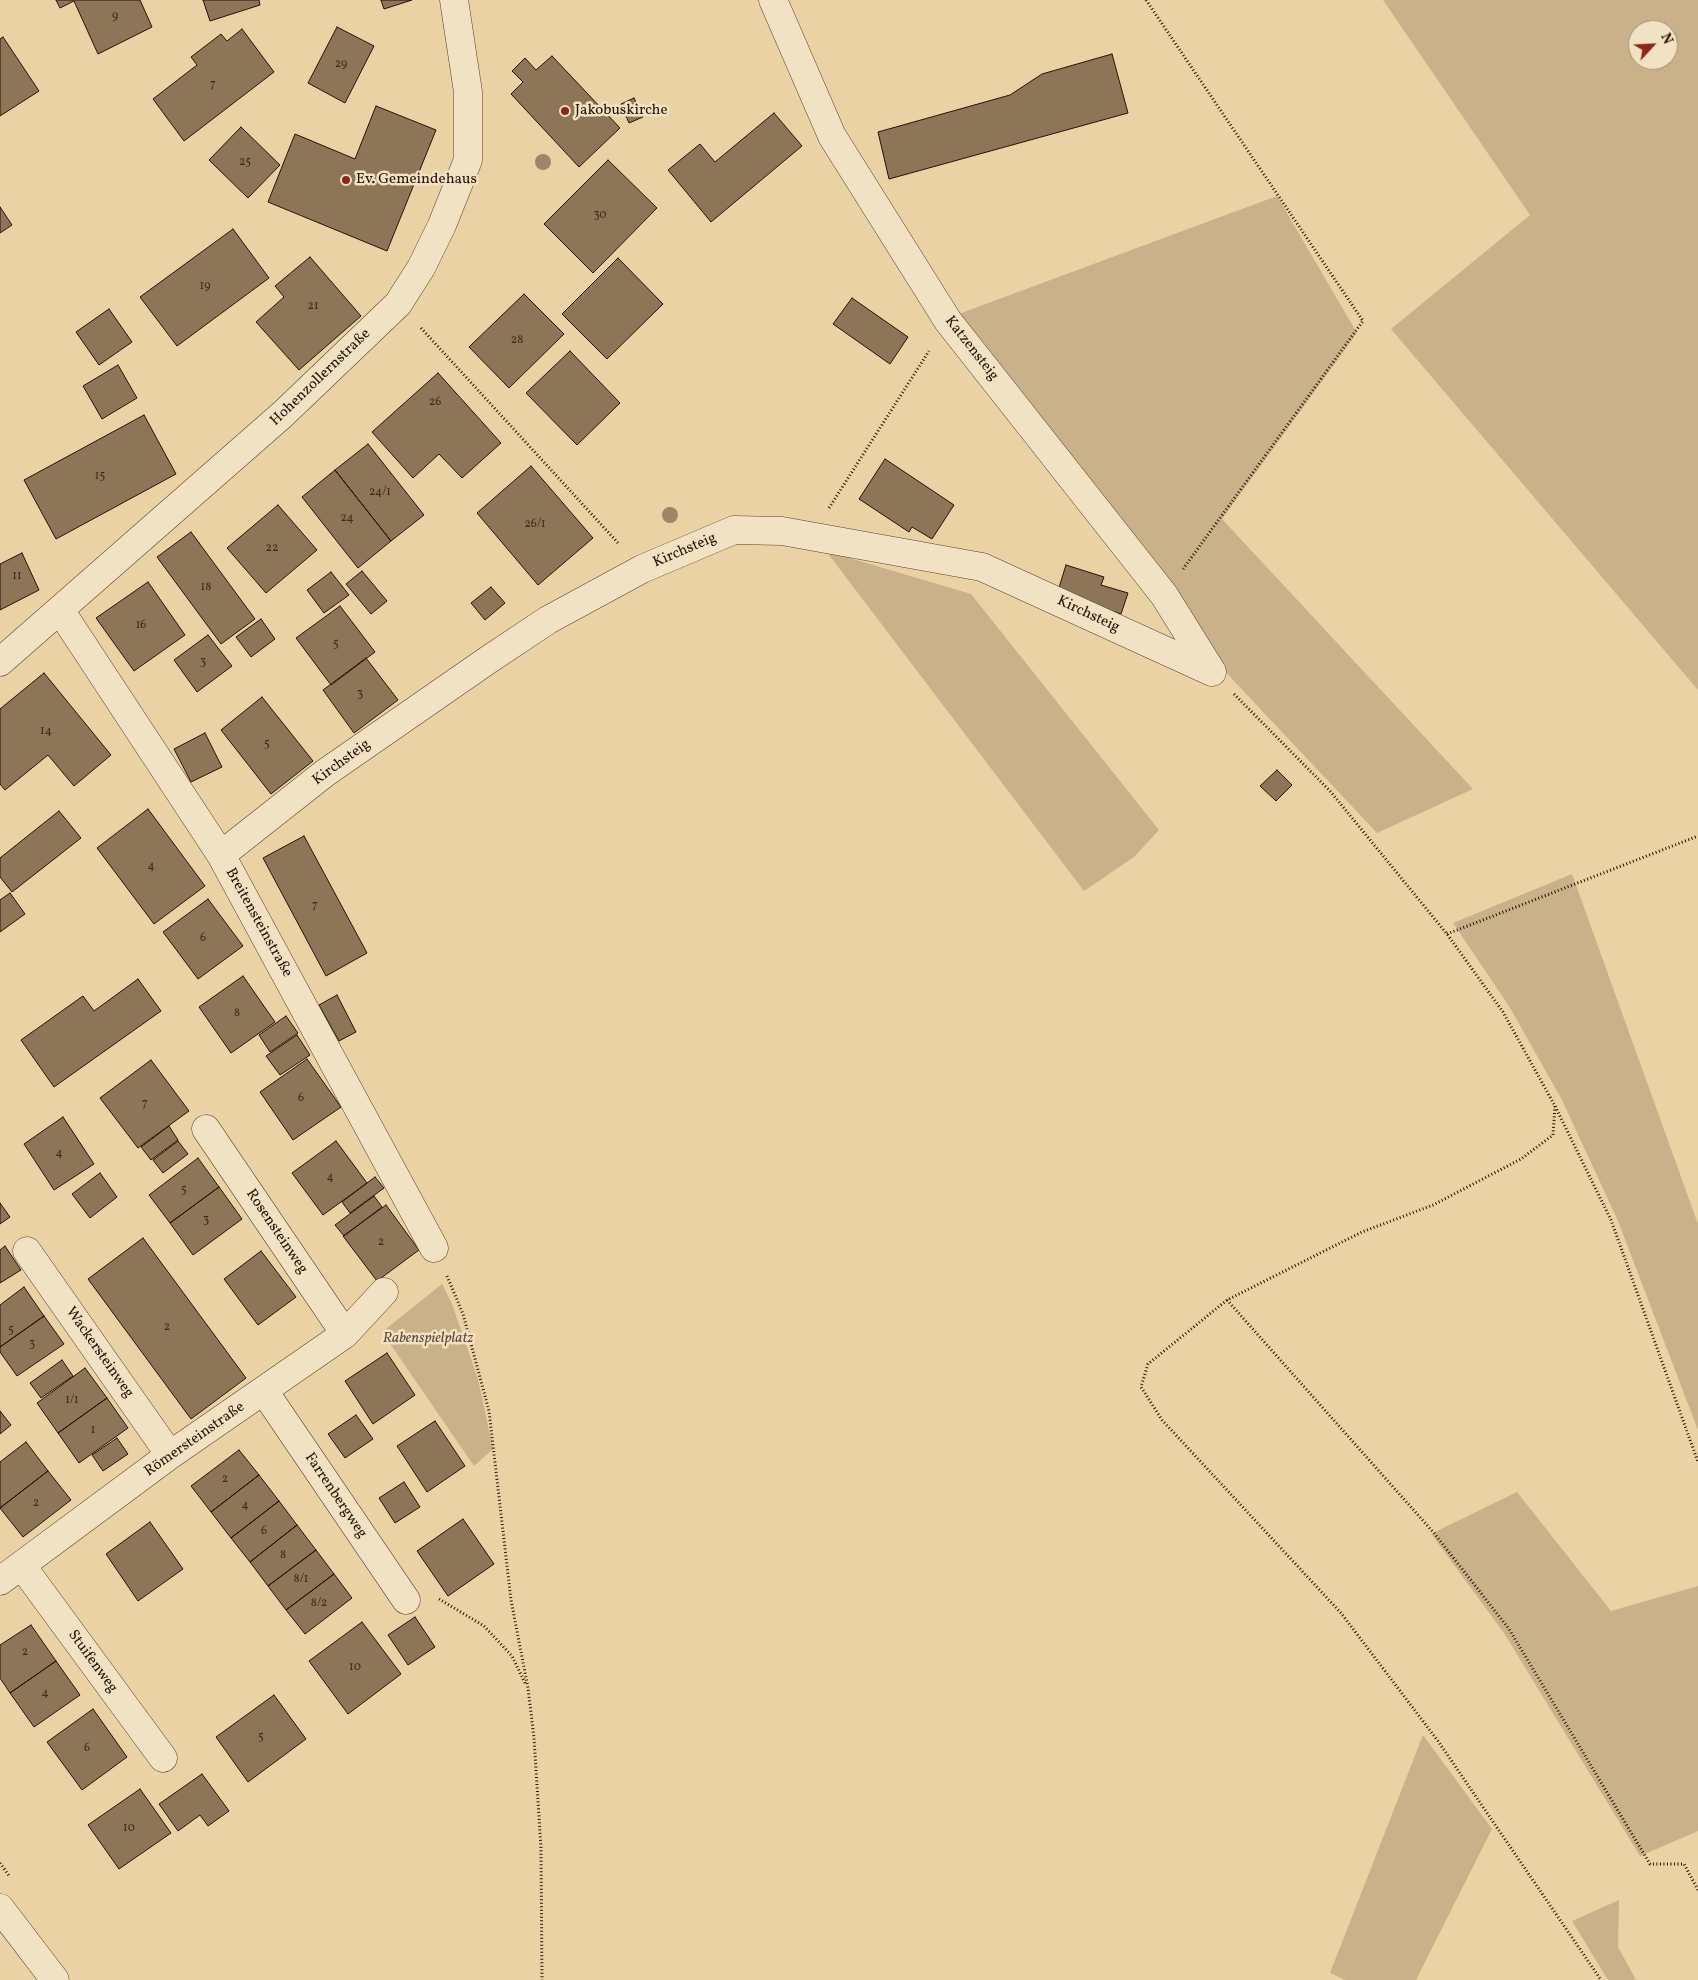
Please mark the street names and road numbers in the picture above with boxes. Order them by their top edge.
street label: Katzensteig [940,313,1002,385]
street label: Hohenzollernstraße [267,326,375,430]
street label: Kirchsteig [651,530,719,572]
street label: Kirchsteig [1054,593,1122,637]
street label: Kirchsteig [310,736,374,790]
street label: Breitensteinstraße [221,865,295,981]
street label: Rosensteinweg [241,1186,311,1278]
street label: Wackersteinweg [61,1304,137,1402]
street label: Römersteinstraße [141,1399,249,1481]
street label: Farrenbergweg [300,1450,370,1542]
street label: Stuifenweg [63,1627,121,1697]

